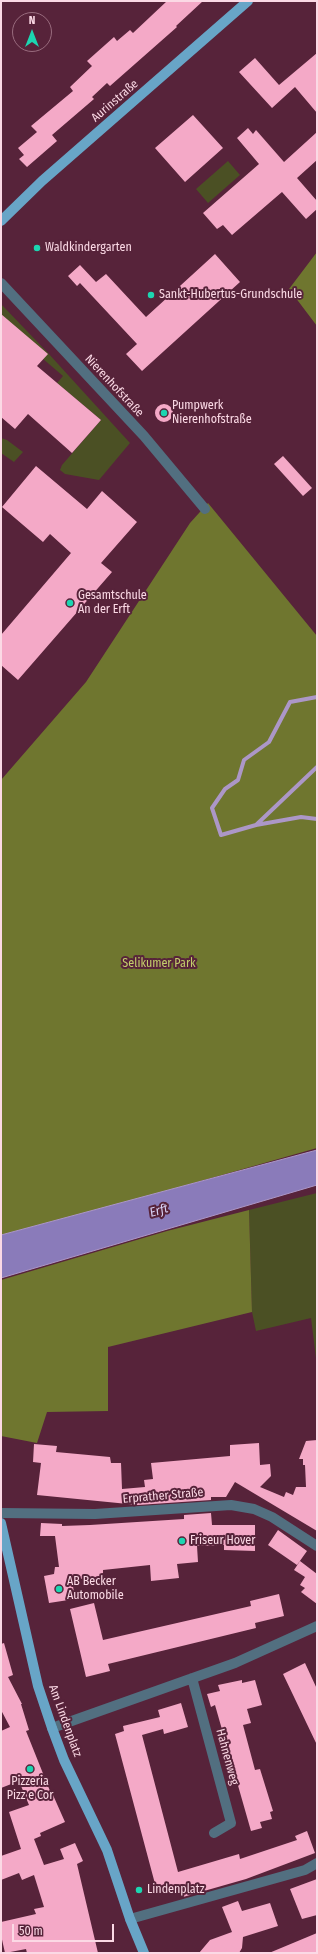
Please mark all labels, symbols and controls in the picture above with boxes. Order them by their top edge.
north arrow [12,12,52,52]
text: N [29,14,35,27]
street label: Aurinstraße [89,77,141,125]
place label: Waldkindergarten [45,241,132,255]
marker: Waldkindergarten [32,243,42,253]
place label: Sankt-Hubertus-Grundschule [159,288,302,302]
marker: Sankt-Hubertus-Grundschule [146,290,156,300]
street label: Nierenhofstraße [82,352,146,420]
place label: Pumpwerk Nierenhofstraße [172,399,252,427]
marker: Pumpwerk Nierenhofstraße [159,408,169,418]
place label: Gesamtschule An der Erft [78,589,147,617]
marker: Gesamtschule An der Erft [65,598,75,608]
park label: Selikumer Park [122,957,196,971]
water label: Erft [148,1201,170,1221]
street label: Erprather Straße [122,1485,204,1507]
place label: Friseur Hover [190,1534,255,1548]
marker: Friseur Hover [177,1536,187,1546]
place label: AB Becker Automobile [67,1575,124,1603]
marker: AB Becker Automobile [54,1584,64,1594]
street label: Am Lindenplatz [45,1683,85,1759]
street label: Hahnenweg [213,1727,241,1787]
marker: Pizzeria Pizz e Cor [25,1764,35,1774]
place label: Pizzeria Pizz e Cor [7,1775,53,1803]
place label: Lindenplatz [147,1883,204,1897]
marker: Lindenplatz [134,1885,144,1895]
scale bar [14,1916,116,1942]
text: 50 m [19,1924,43,1938]

